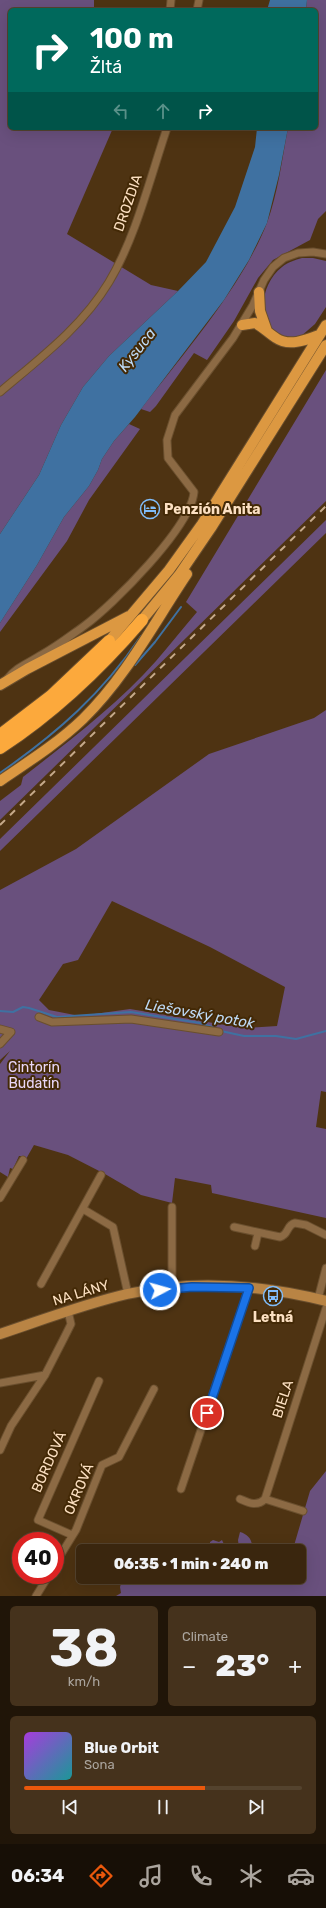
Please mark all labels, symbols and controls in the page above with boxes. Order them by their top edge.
text: 100 m [90,22,174,55]
icon: right [24,24,76,76]
text: Žltá [90,56,122,78]
icon: left [110,100,132,122]
icon: ahead [152,100,174,122]
icon: right [194,100,216,122]
street label: DROZDIA [110,172,146,234]
water label: Kysuca [115,325,160,375]
hotel icon: Penzión Anita [139,498,161,520]
place label: Penzión Anita [164,501,260,518]
water label: Liešovský potok [144,996,256,1033]
park label: Cintorín Budatín [8,1059,60,1092]
position arrow [139,1269,181,1311]
street label: NA LÁNY [50,1275,111,1310]
bus stop icon: Letná [262,1285,284,1307]
place label: Letná [253,1309,293,1326]
street label: BIELA [269,1377,297,1420]
pin [190,1396,224,1430]
icon: arrive [196,1402,218,1424]
street label: BORDOVÁ [27,1428,70,1495]
street label: OKROVÁ [60,1460,98,1517]
speed limit sign: 40 [12,1532,64,1584]
text: 06:35 · 1 min · 240 m [114,1555,268,1573]
text: 38 [49,1617,119,1679]
text: Climate [182,1629,228,1644]
text: 23° [216,1648,269,1684]
text: − [182,1653,196,1680]
text: + [288,1653,302,1680]
text: km/h [68,1674,100,1689]
text: Blue Orbit [84,1739,159,1757]
text: Sona [84,1757,115,1772]
icon: previous [59,1796,81,1818]
icon: pause [152,1796,174,1818]
icon: next [245,1796,267,1818]
icon: directions [87,1862,115,1890]
icon: music [137,1862,165,1890]
icon: phone [187,1862,215,1890]
icon: climate [237,1862,265,1890]
icon: car [287,1862,315,1890]
text: 06:34 [11,1865,64,1887]

